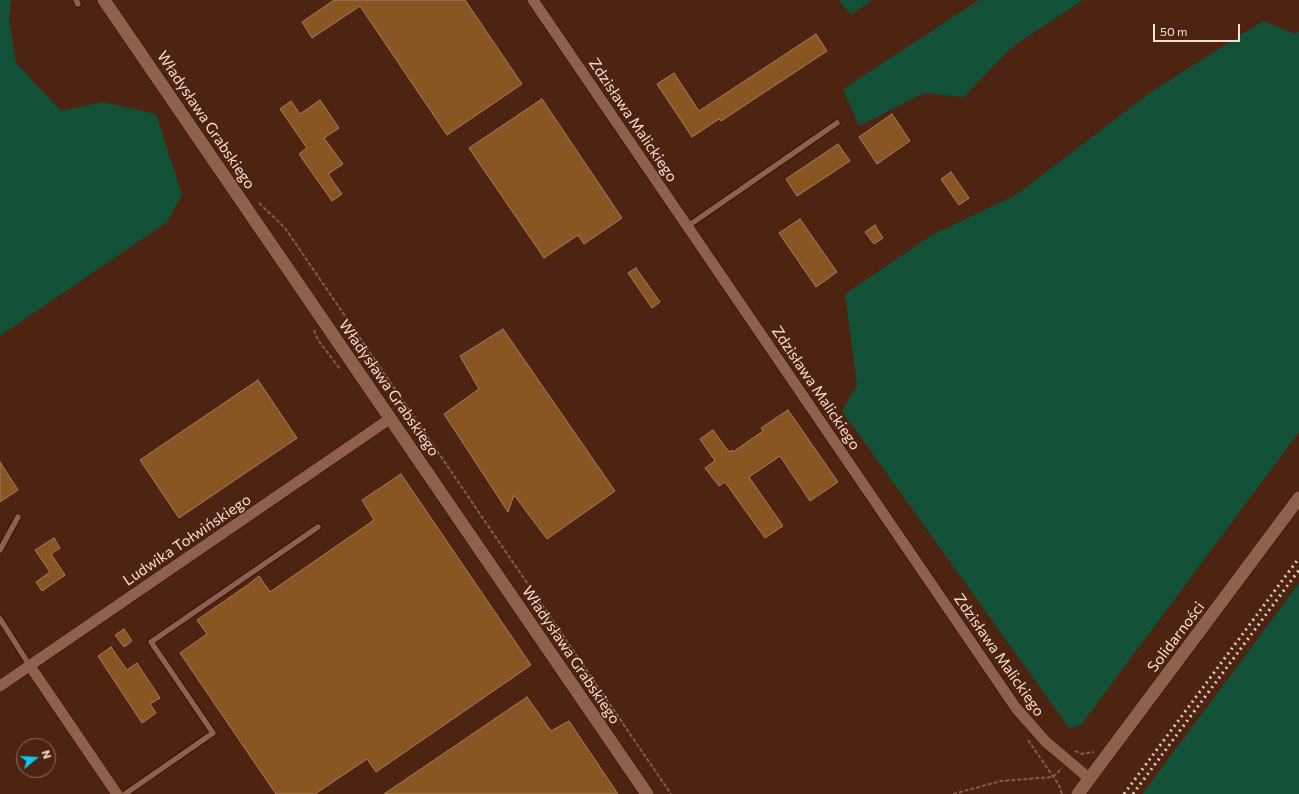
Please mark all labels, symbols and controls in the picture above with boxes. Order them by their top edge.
scale bar [1155,16,1242,42]
text: 50 m [1160,24,1188,38]
street label: Władysława Grabskiego [153,48,259,192]
street label: Zdzisława Malickiego [585,55,681,185]
street label: Władysława Grabskiego [335,316,443,460]
street label: Zdzisława Malickiego [768,323,864,453]
street label: Ludwika Tołwińskiego [120,490,254,590]
street label: Władysława Grabskiego [518,583,624,727]
street label: Zdzisława Malickiego [950,590,1048,720]
street label: Solidarności [1144,598,1208,676]
north arrow [16,738,56,778]
text: N [39,748,54,760]

